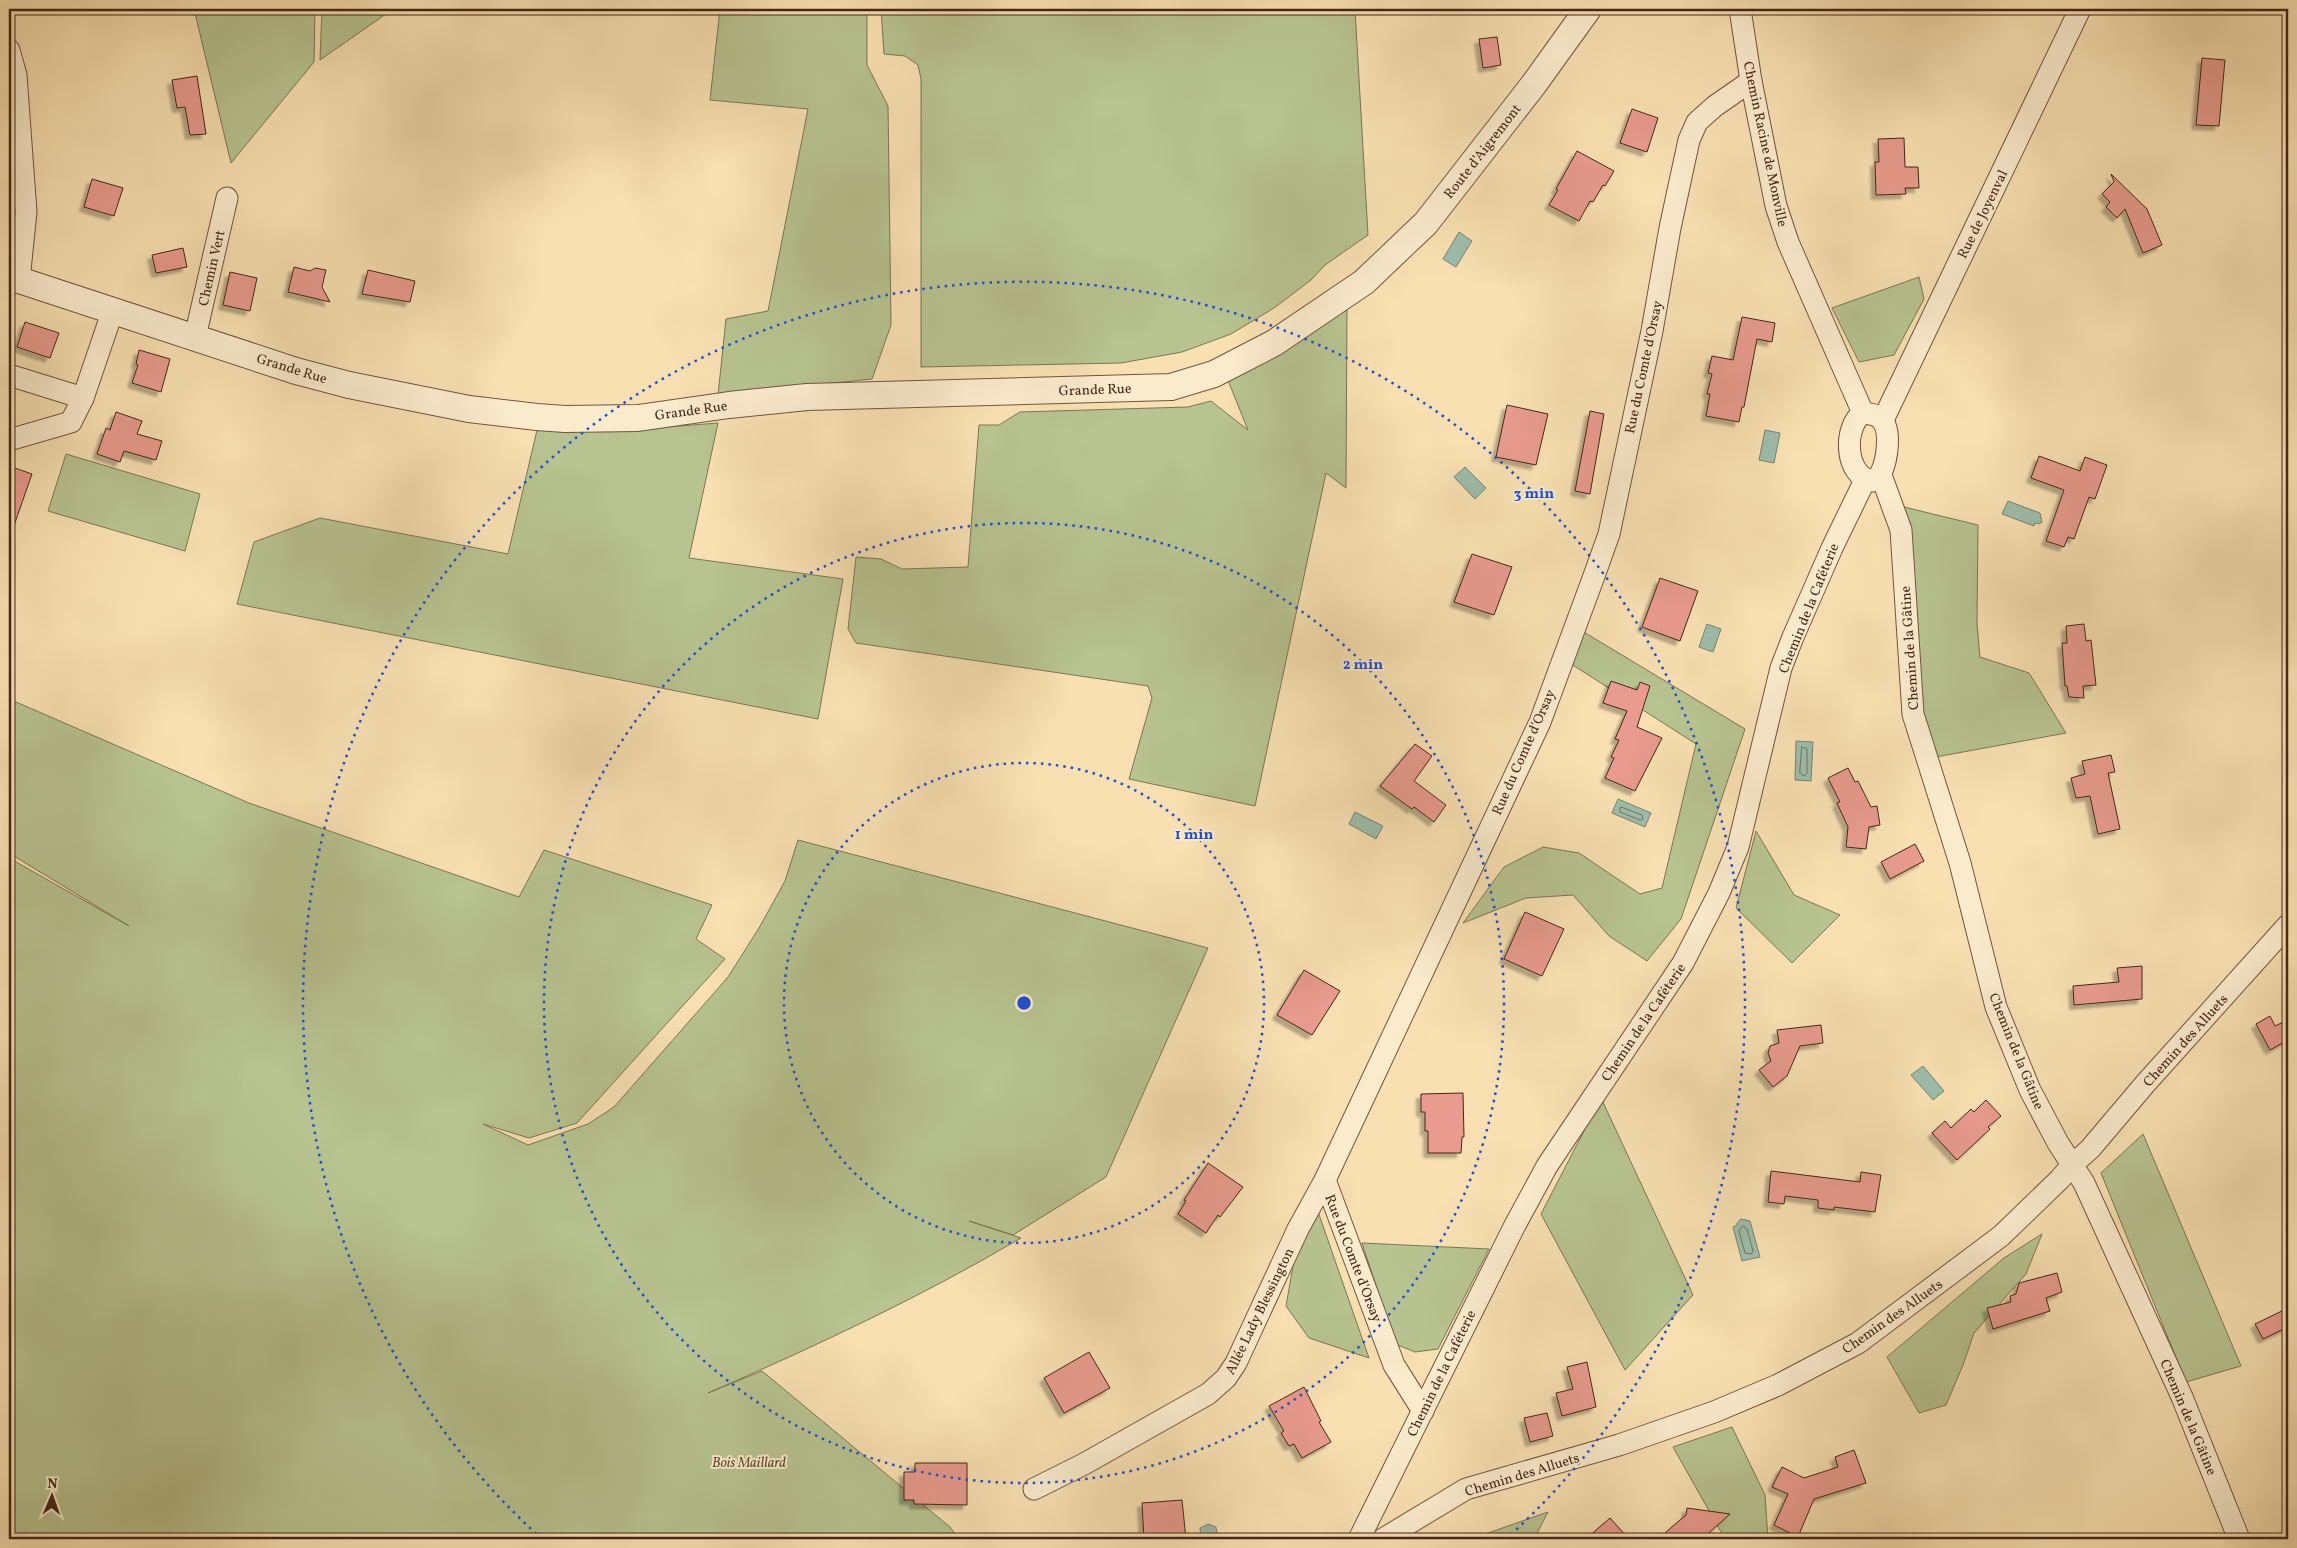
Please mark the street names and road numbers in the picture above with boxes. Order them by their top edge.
street label: Chemin Racine de Monville [1738,60,1791,229]
street label: Route d’Aigremont [1440,100,1526,203]
street label: Rue de Joyenval [1954,167,2013,262]
street label: Chemin Vert [195,229,230,308]
street label: Rue du Comte d'Orsay [1621,299,1668,436]
street label: Grande Rue [254,350,330,389]
street label: Grande Rue [1058,380,1132,401]
street label: Grande Rue [654,397,729,426]
street label: Chemin de la Caféterie [1775,540,1844,676]
street label: Chemin de la Gâtine [1897,585,1924,711]
street label: Rue du Comte d'Orsay [1488,686,1561,818]
street label: Chemin de la Caféterie [1598,960,1691,1086]
street label: Chemin de la Gâtine [1984,990,2048,1113]
street label: Chemin des Alluets [2139,990,2233,1092]
street label: Rue du Comte d'Orsay [1319,1192,1386,1326]
street label: Allée Lady Blessington [1221,1245,1299,1378]
street label: Chemin des Alluets [1839,1275,1947,1359]
street label: Chemin de la Caféterie [1403,1307,1481,1440]
street label: Chemin de la Gâtine [2155,1357,2221,1479]
street label: Chemin des Alluets [1463,1449,1582,1502]

